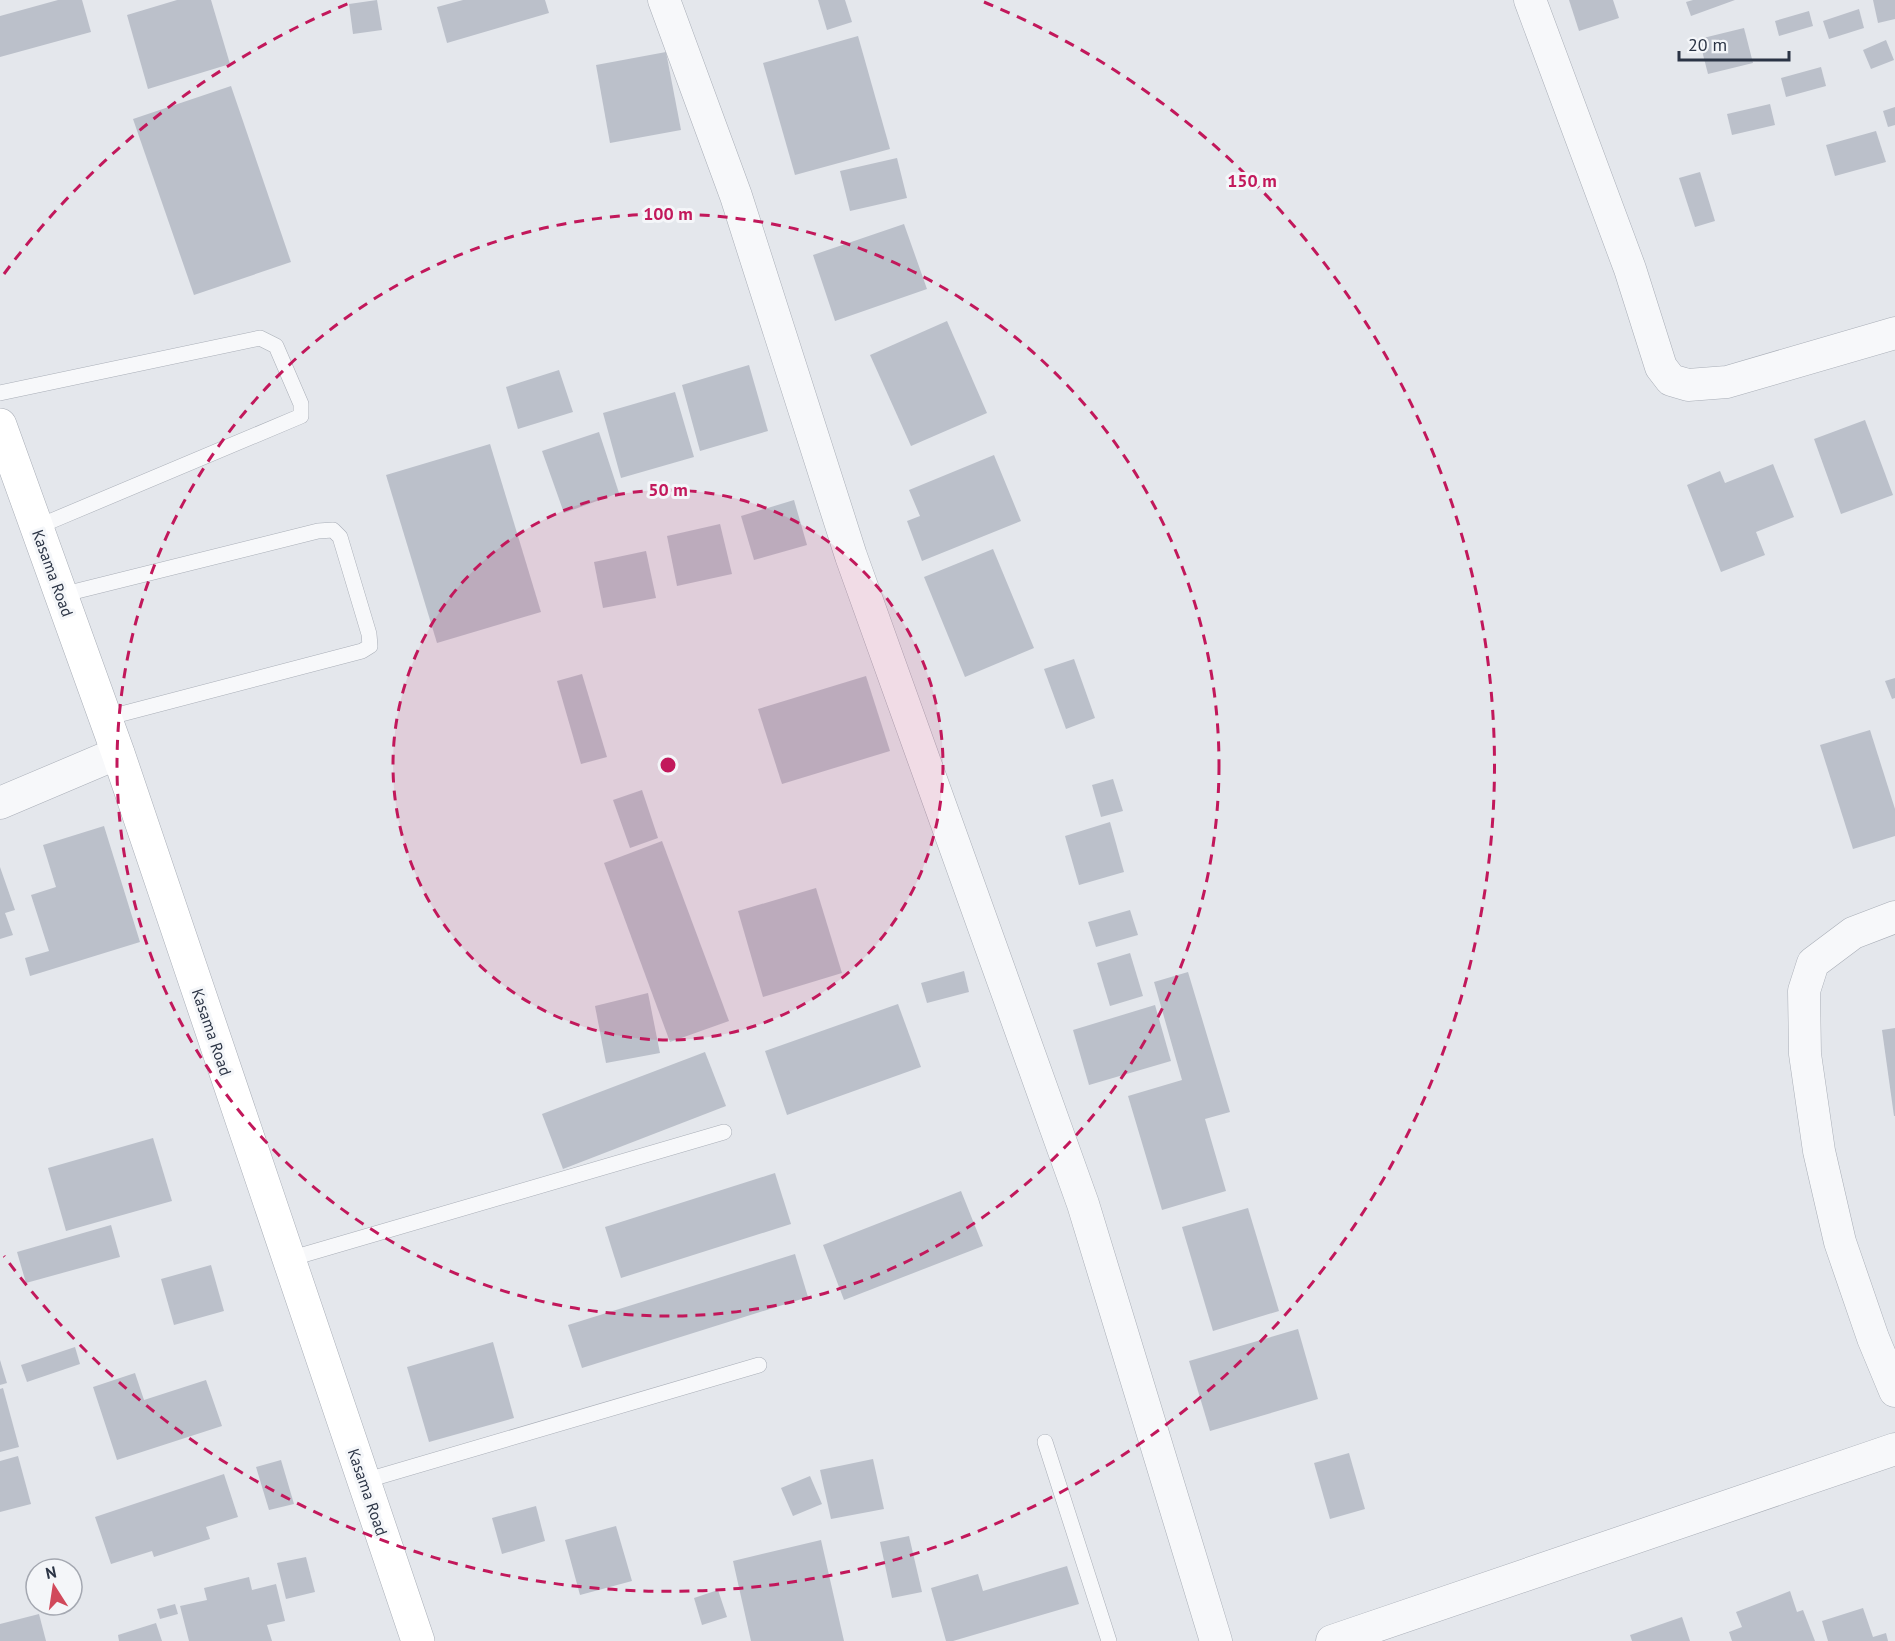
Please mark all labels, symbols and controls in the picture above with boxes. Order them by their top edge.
scale bar [1679,24,1788,62]
text: 20 m [1688,33,1727,56]
text: 150 m [1227,169,1277,192]
text: 100 m [643,202,693,225]
text: 50 m [648,478,688,501]
street label: Kasama Road [28,527,78,619]
centre of rings [658,755,678,775]
street label: Kasama Road [188,986,236,1078]
street label: Kasama Road [344,1446,392,1538]
north arrow [24,1557,84,1617]
text: N [44,1561,58,1583]

